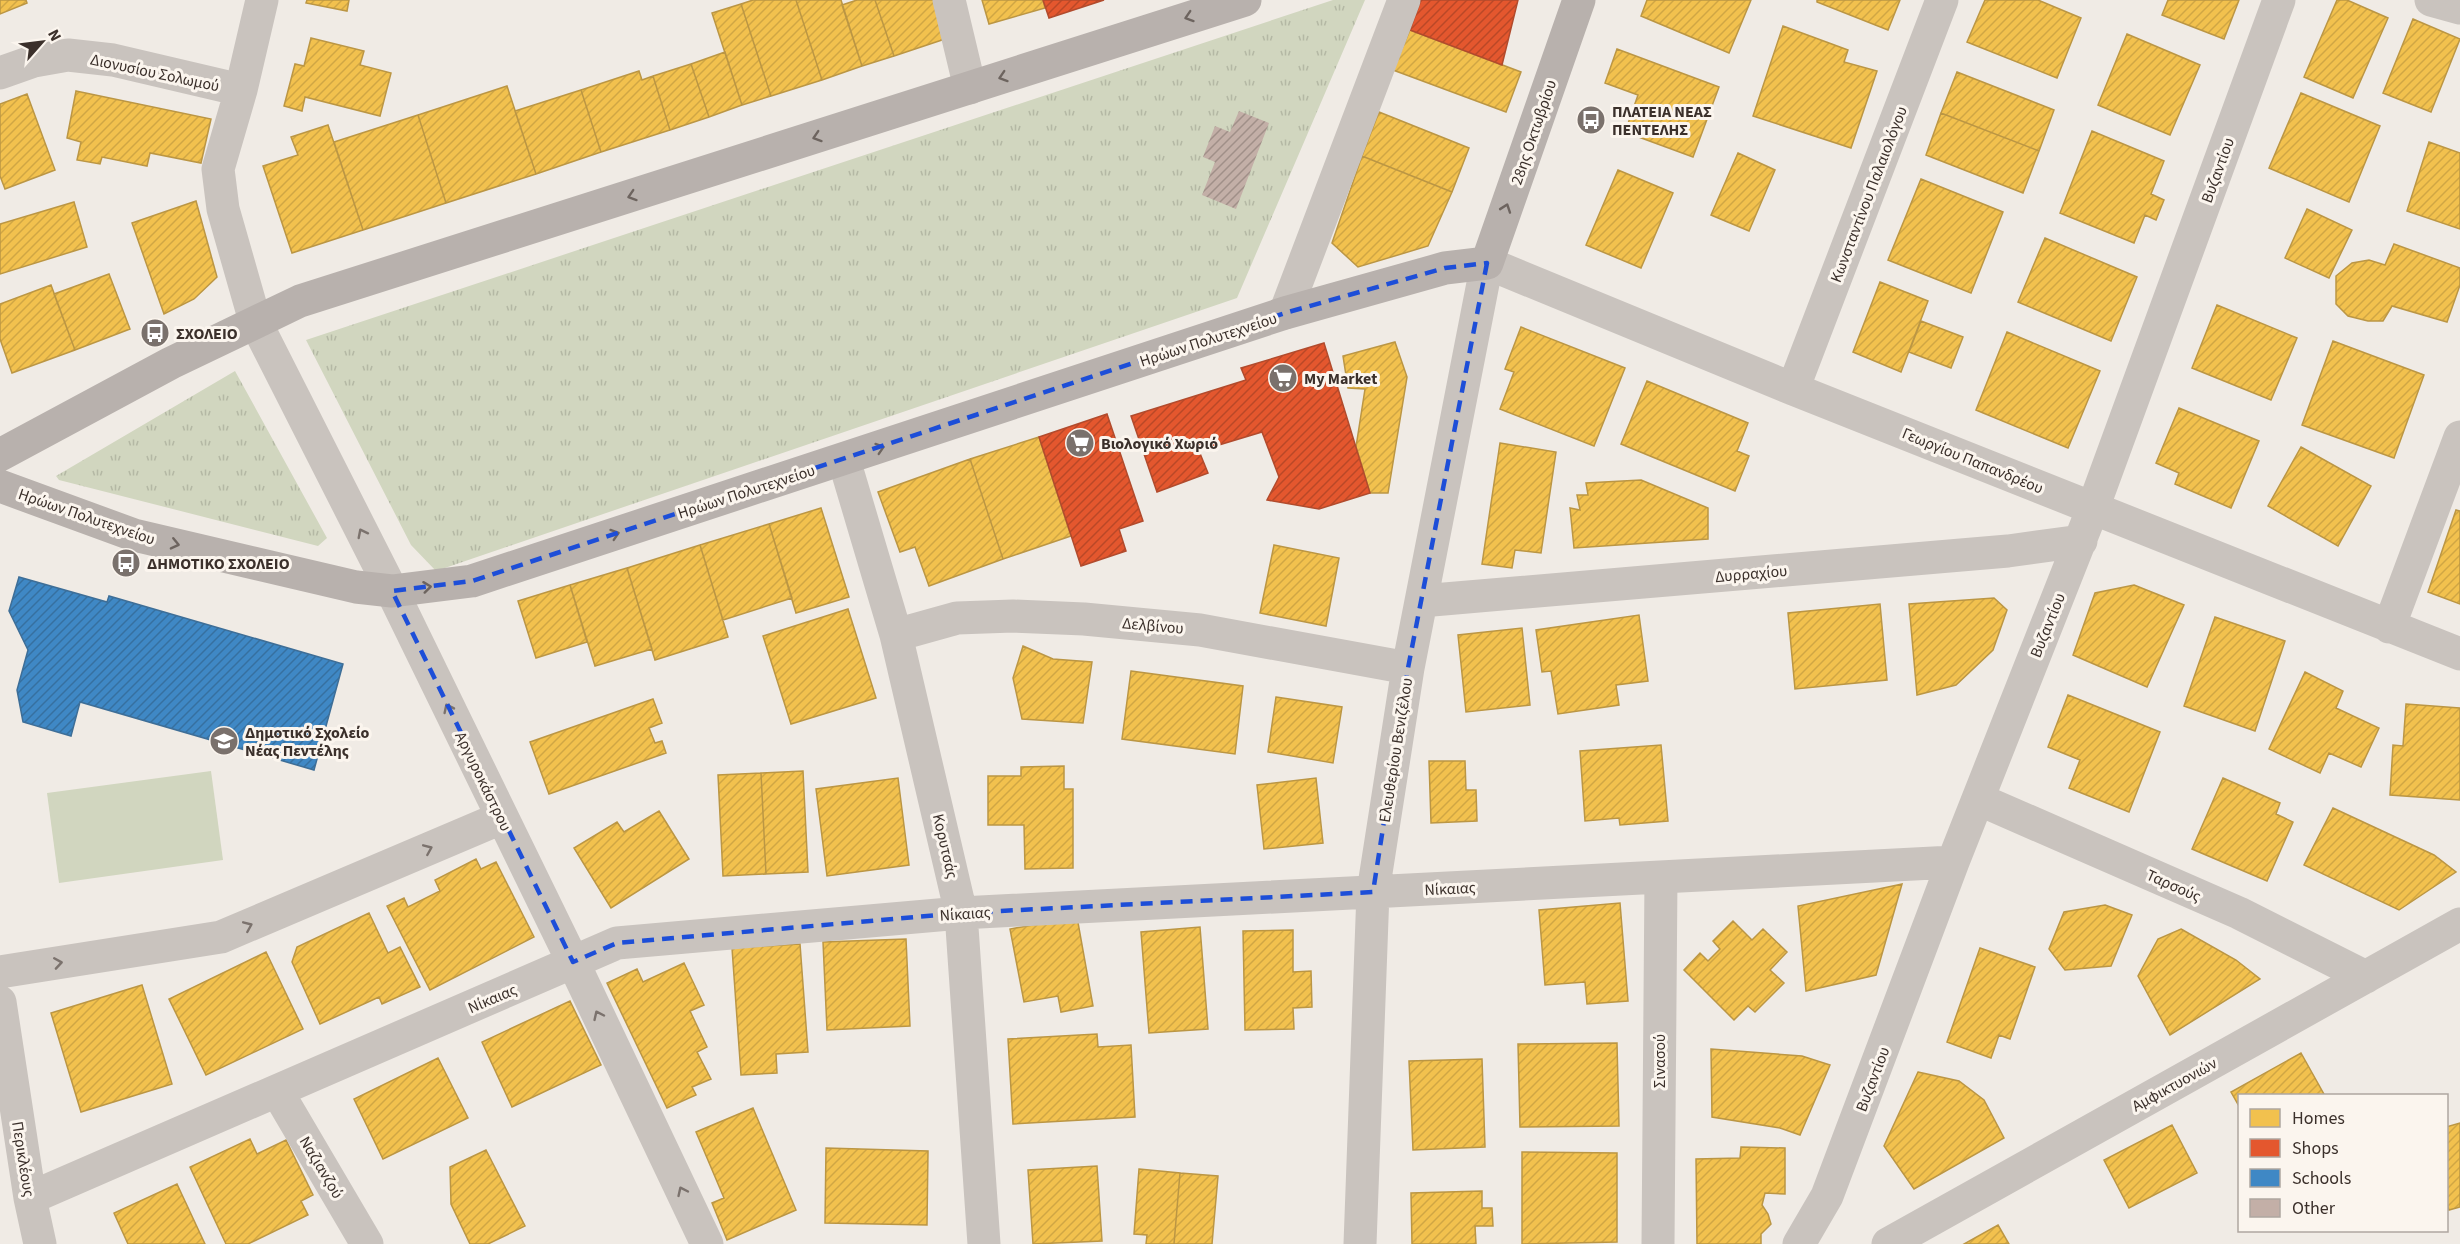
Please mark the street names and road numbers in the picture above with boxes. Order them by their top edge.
street label: Διονυσίου Σολωμού [88,49,221,97]
street label: 28ης Οκτωβρίου [1506,77,1562,188]
street label: Κωνσταντίνου Παλαιολόγου [1825,103,1913,286]
street label: Βυζαντίου [2196,135,2240,206]
street label: Ηρώων Πολυτεχνείου [1137,307,1280,373]
street label: Γεωργίου Παπανδρέου [1899,423,2047,499]
street label: Ηρώων Πολυτεχνείου [675,459,818,525]
street label: Ηρώων Πολυτεχνείου [15,483,158,551]
street label: Δυρραχίου [1714,560,1788,588]
street label: Βυζαντίου [2025,590,2071,661]
street label: Δελβίνου [1121,612,1185,640]
street label: Ελευθερίου Βενιζέλου [1374,676,1418,824]
street label: Αργυροκάστρου [449,728,517,835]
street label: Κορυτσάς [927,812,963,881]
street label: Ταρσούς [2143,864,2204,908]
street label: Νίκαιας [1424,877,1476,901]
street label: Νίκαιας [939,901,991,927]
street label: Νίκαιας [465,979,520,1019]
street label: Σινασού [1649,1034,1671,1088]
street label: Βυζαντίου [1850,1044,1895,1115]
street label: Αμφικτυονιών [2128,1052,2221,1117]
street label: Περικλέους [6,1120,40,1199]
street label: Ναζιανζού [294,1132,348,1203]

